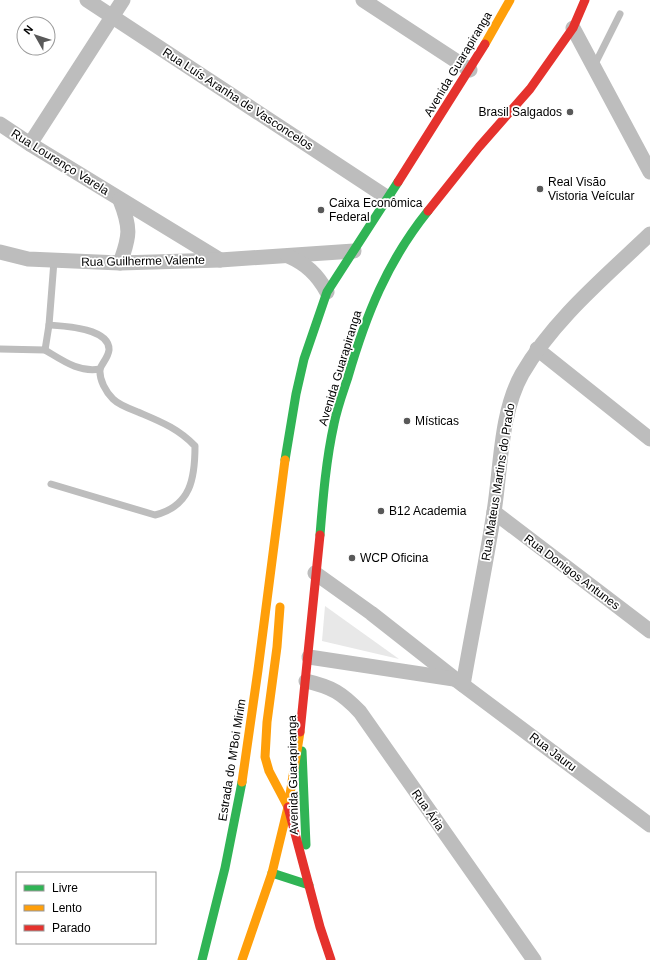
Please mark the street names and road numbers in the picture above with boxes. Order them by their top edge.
street label: Avenida Guarapiranga [421,9,495,119]
street label: Rua Luís Aranha de Vasconcelos [160,45,316,153]
street label: Rua Lourenço Varela [9,126,112,198]
street label: Rua Guilherme Valente [81,253,205,269]
street label: Avenida Guarapiranga [316,308,364,427]
street label: Rua Mateus Martins do Prado [479,402,517,562]
street label: Rua Donigos Antunes [521,531,623,613]
street label: Estrada do M'Boi Mirim [215,698,249,822]
street label: Avenida Guarapiranga [285,715,301,835]
street label: Rua Jauru [527,730,579,774]
street label: Rua Ária [409,786,448,833]

